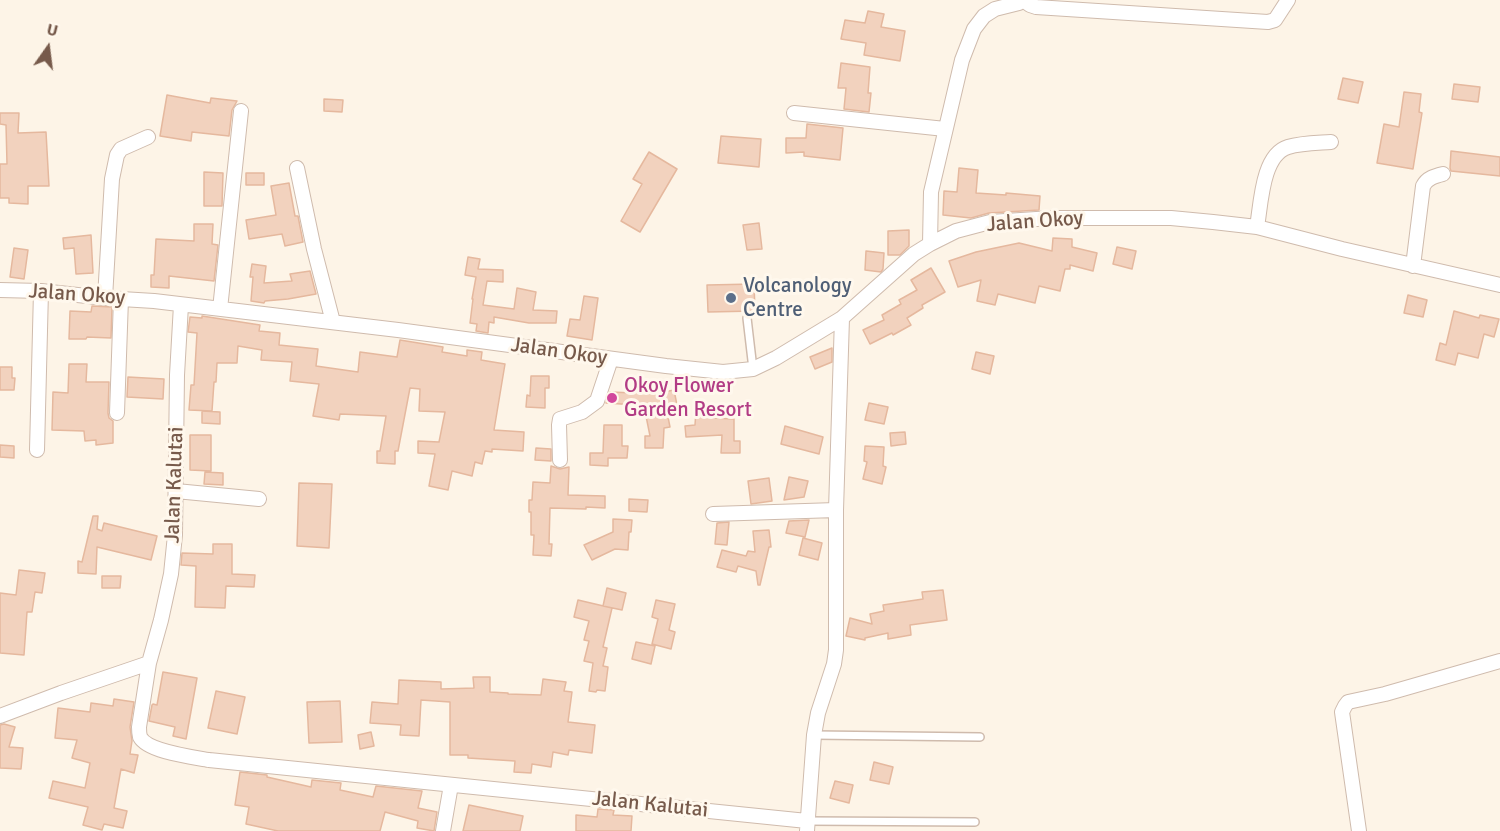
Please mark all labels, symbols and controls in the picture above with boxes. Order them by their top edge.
north arrow [18,18,78,78]
text: U [45,20,60,42]
street label: Jalan Okoy [986,206,1084,238]
place label: Volcanology Centre [743,273,852,323]
street label: Jalan Okoy [28,279,126,311]
marker: Volcanology Centre [724,291,738,305]
street label: Jalan Okoy [509,333,609,371]
place label: Okoy Flower Garden Resort [624,373,752,423]
marker: Okoy Flower Garden Resort [605,391,619,405]
street label: Jalan Kalutai [160,426,190,544]
street label: Jalan Kalutai [591,786,709,824]

